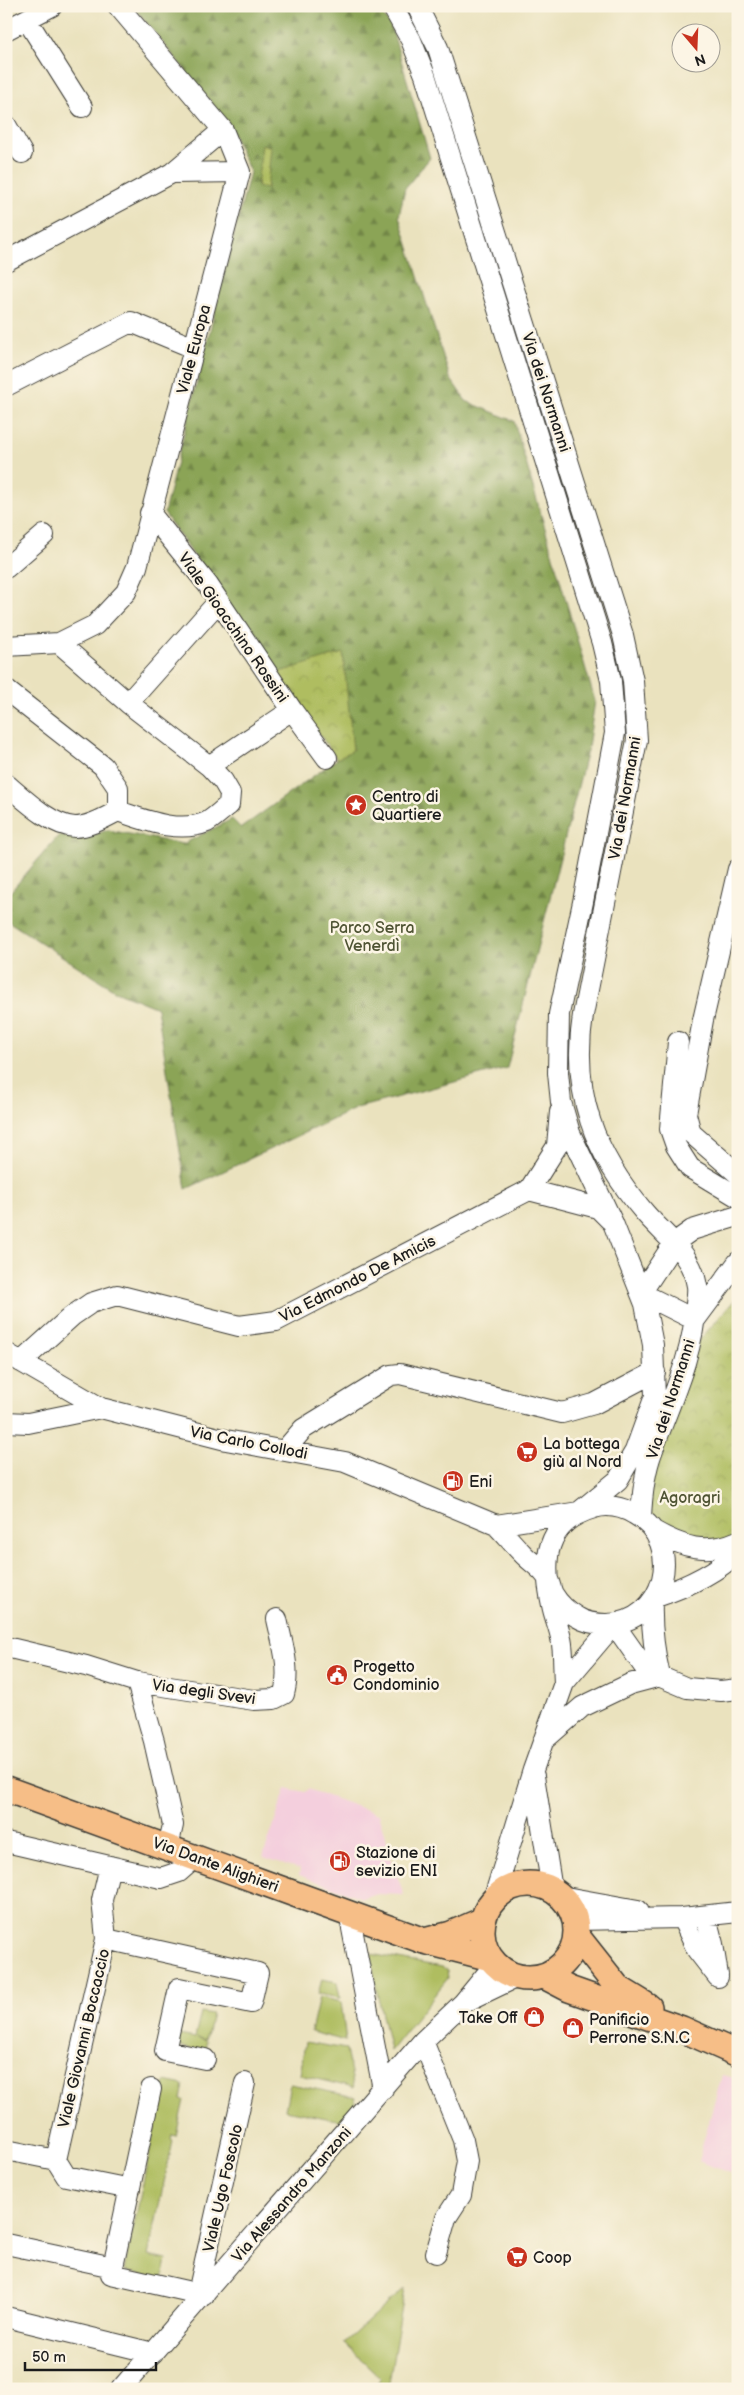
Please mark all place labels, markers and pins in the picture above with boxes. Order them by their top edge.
place label: Centro di Quartiere [372,788,442,825]
place icon: Centro di Quartiere [344,793,368,817]
place label: La bottega giù al Nord [543,1435,622,1472]
supermarket icon: La bottega giù al Nord [515,1440,539,1464]
fuel station icon: Eni [441,1469,465,1493]
place label: Eni [469,1473,492,1492]
place label: Progetto Condominio [353,1658,440,1695]
public building icon: Progetto Condominio [325,1663,349,1687]
place label: Stazione di sevizio ENI [356,1844,437,1881]
fuel station icon: Stazione di sevizio ENI [328,1849,352,1873]
shop icon: Take Off [522,2005,546,2029]
place label: Take Off [459,2009,518,2028]
place label: Panificio Perrone S.N.C [589,2011,690,2048]
shop icon: Panificio Perrone S.N.C [561,2016,585,2040]
supermarket icon: Coop [505,2245,529,2269]
place label: Coop [533,2249,572,2268]

